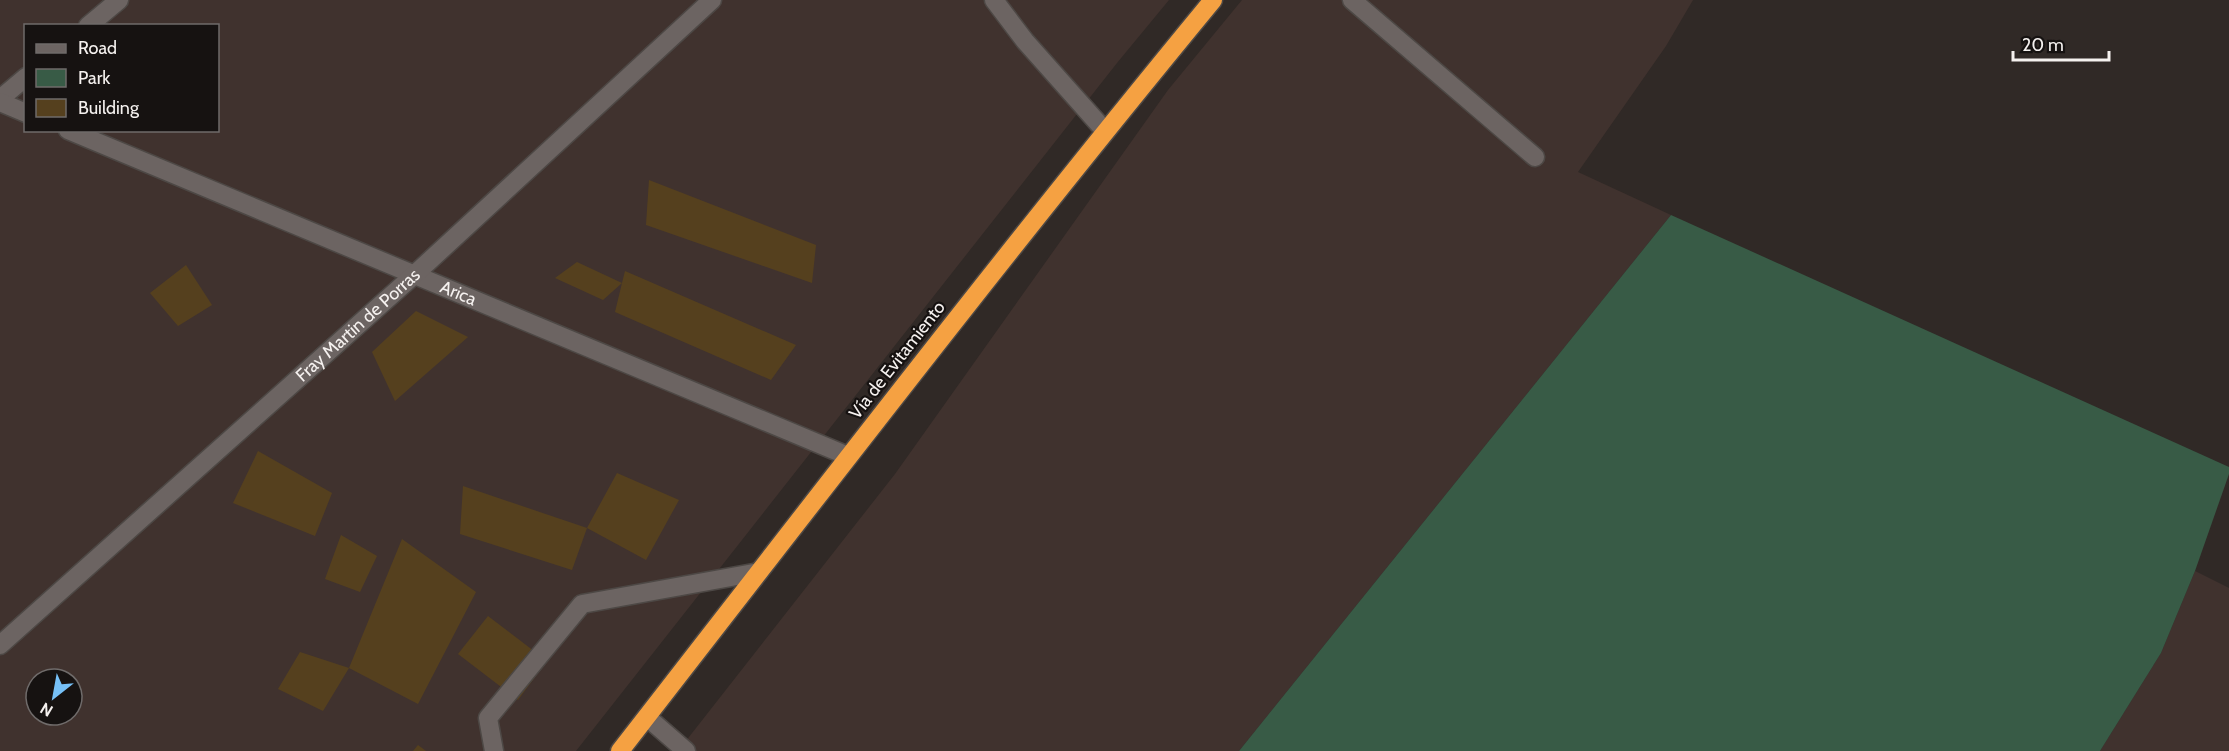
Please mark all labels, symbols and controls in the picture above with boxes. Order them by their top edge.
legend [24,24,219,132]
scale bar [2013,24,2109,62]
text: 20 m [2022,34,2064,56]
text: Road [78,37,117,59]
text: Park [78,67,111,89]
text: Building [78,97,140,119]
street label: Fray Martin de Porras [291,264,425,386]
street label: Arica [437,276,480,311]
street label: Vía de Evitamiento [844,297,950,423]
north arrow [24,667,84,727]
text: N [37,698,56,720]

